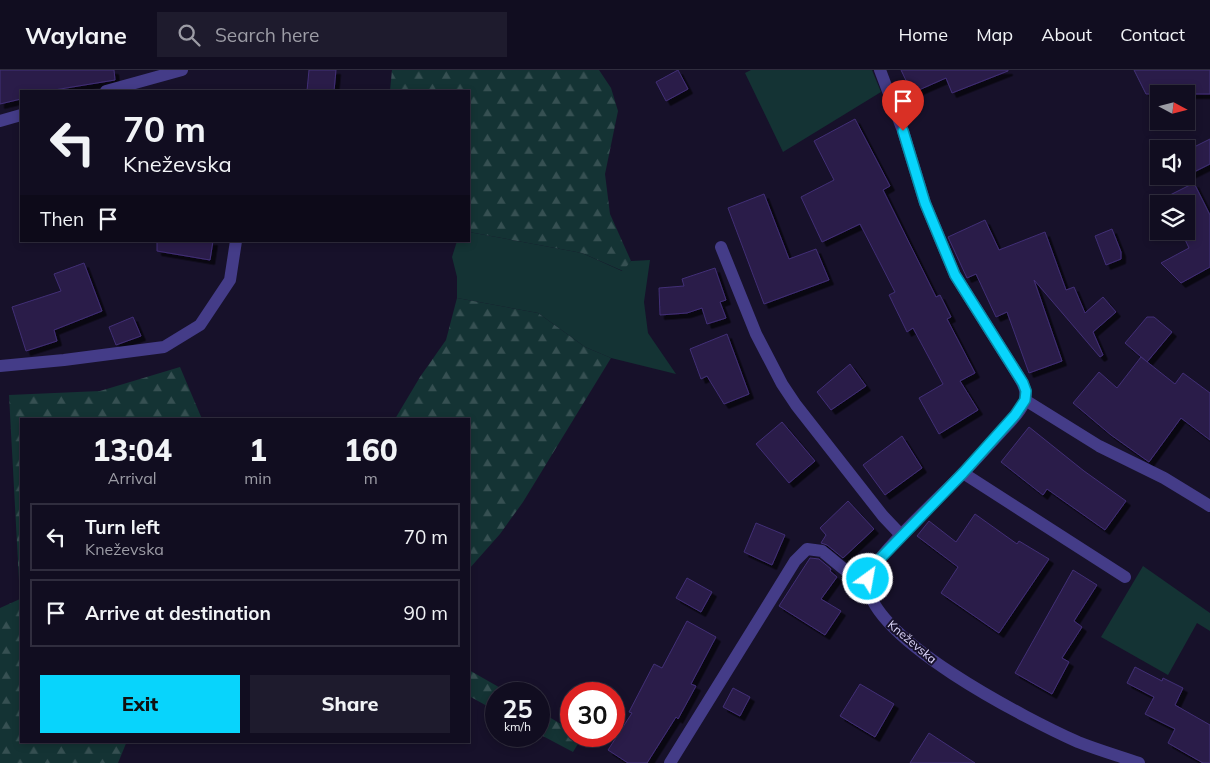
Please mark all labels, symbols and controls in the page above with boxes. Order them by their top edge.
search box [157,12,507,57]
text: Waylane [25,20,127,50]
icon: search [175,21,203,49]
text: Search here [215,23,319,47]
text: Home [898,23,948,46]
text: Map [976,23,1013,46]
text: About [1041,23,1092,46]
text: Contact [1120,23,1185,46]
pin [882,80,924,131]
north arrow [1150,85,1195,130]
map controls [1150,85,1195,240]
icon: arrive [889,87,917,115]
text: 70 m [123,107,206,151]
icon: left [40,110,105,175]
button: sound [1150,140,1195,185]
text: Kneževska [123,150,232,178]
button: layers [1150,195,1195,240]
icon: arrive [94,205,122,233]
text: Then [40,207,84,231]
text: 13:04 [92,431,172,469]
text: 1 [249,431,267,469]
text: 160 [344,431,398,469]
text: Arrival [108,468,157,488]
text: min [244,468,272,488]
text: m [364,468,378,488]
text: Turn left [85,515,160,539]
icon: left [42,523,70,551]
text: 70 m [404,525,448,549]
text: Kneževska [85,539,164,559]
position arrow [841,552,893,604]
icon: arrive [42,599,70,627]
text: Arrive at destination [85,601,271,625]
text: 90 m [404,601,448,625]
street label: Kneževska [885,617,940,666]
button: Exit [40,675,240,733]
button: Share [250,675,450,733]
speed limit sign: 30 [560,682,625,747]
text: 25 [502,693,533,724]
text: km/h [504,719,531,734]

